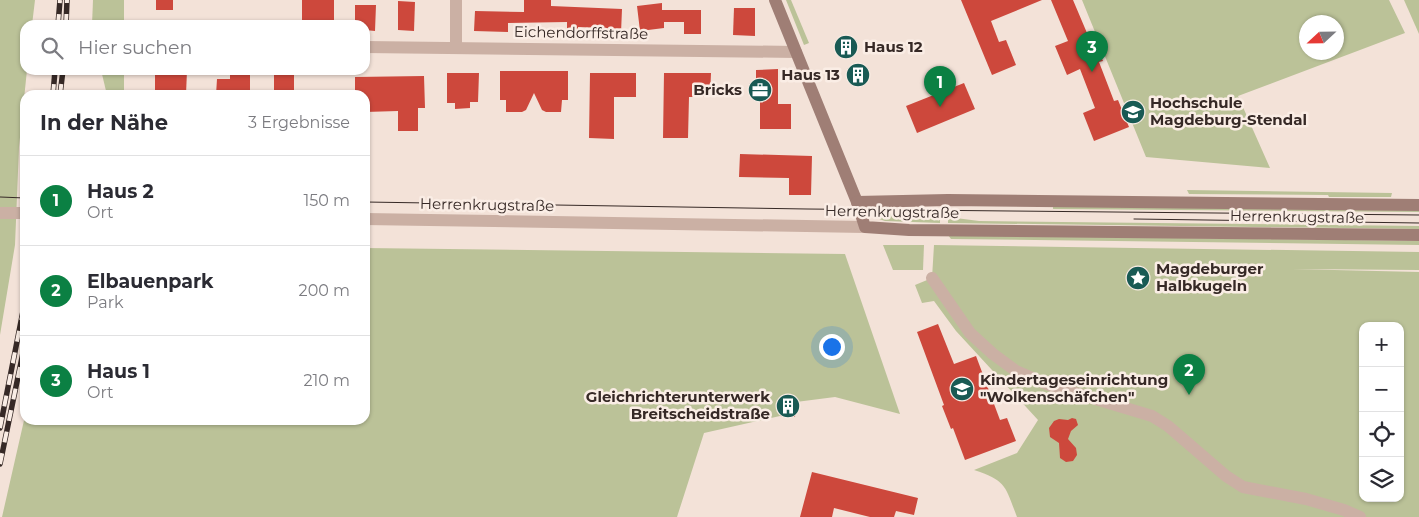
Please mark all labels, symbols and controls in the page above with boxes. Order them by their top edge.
north arrow [1299,15,1344,60]
search box [20,20,370,75]
street label: Eichendorffstraße [514,22,648,43]
pin: 3 [1076,31,1108,72]
icon: search [38,34,66,62]
building icon: Haus 12 [833,34,859,60]
text: Hier suchen [78,36,192,59]
place label: Haus 12 [864,37,923,56]
building icon: Haus 13 [845,62,871,88]
place label: Haus 13 [781,65,840,84]
pin: 1 [924,66,956,107]
office icon: Bricks [747,77,773,103]
place label: Bricks [693,80,742,99]
place label: Hochschule Magdeburg-Stendal [1150,93,1307,129]
school or university icon: Hochschule Magdeburg-Stendal [1120,99,1146,125]
text: In der Nähe [40,110,168,135]
text: 3 Ergebnisse [248,113,350,132]
text: Haus 2 [87,180,154,203]
text: 1 [53,191,59,210]
text: 150 m [303,191,350,210]
street label: Herrenkrugstraße [420,194,554,215]
street label: Herrenkrugstraße [825,201,959,222]
text: Ort [87,203,114,222]
street label: Herrenkrugstraße [1230,206,1364,227]
place label: Magdeburger Halbkugeln [1156,259,1264,295]
place icon: Magdeburger Halbkugeln [1125,265,1151,291]
text: Elbauenpark [87,270,214,293]
text: 2 [51,281,61,300]
text: 200 m [299,281,350,300]
text: Park [87,293,124,312]
map controls [1359,322,1404,502]
button: + [1359,322,1404,367]
your location [819,334,845,360]
pin: 2 [1173,354,1205,395]
text: Haus 1 [87,360,150,383]
button: − [1359,367,1404,412]
place label: Kindertageseinrichtung "Wolkenschäfchen" [980,370,1168,406]
text: 3 [51,371,61,390]
text: 210 m [303,371,350,390]
school or university icon: Kindertageseinrichtung "Wolkenschäfchen" [949,376,975,402]
text: Ort [87,383,114,402]
place label: Gleichrichterunterwerk Breitscheidstraße [586,387,770,423]
building icon: Gleichrichterunterwerk Breitscheidstraße [775,393,801,419]
button: locate [1359,412,1404,457]
button: layers [1359,457,1404,502]

